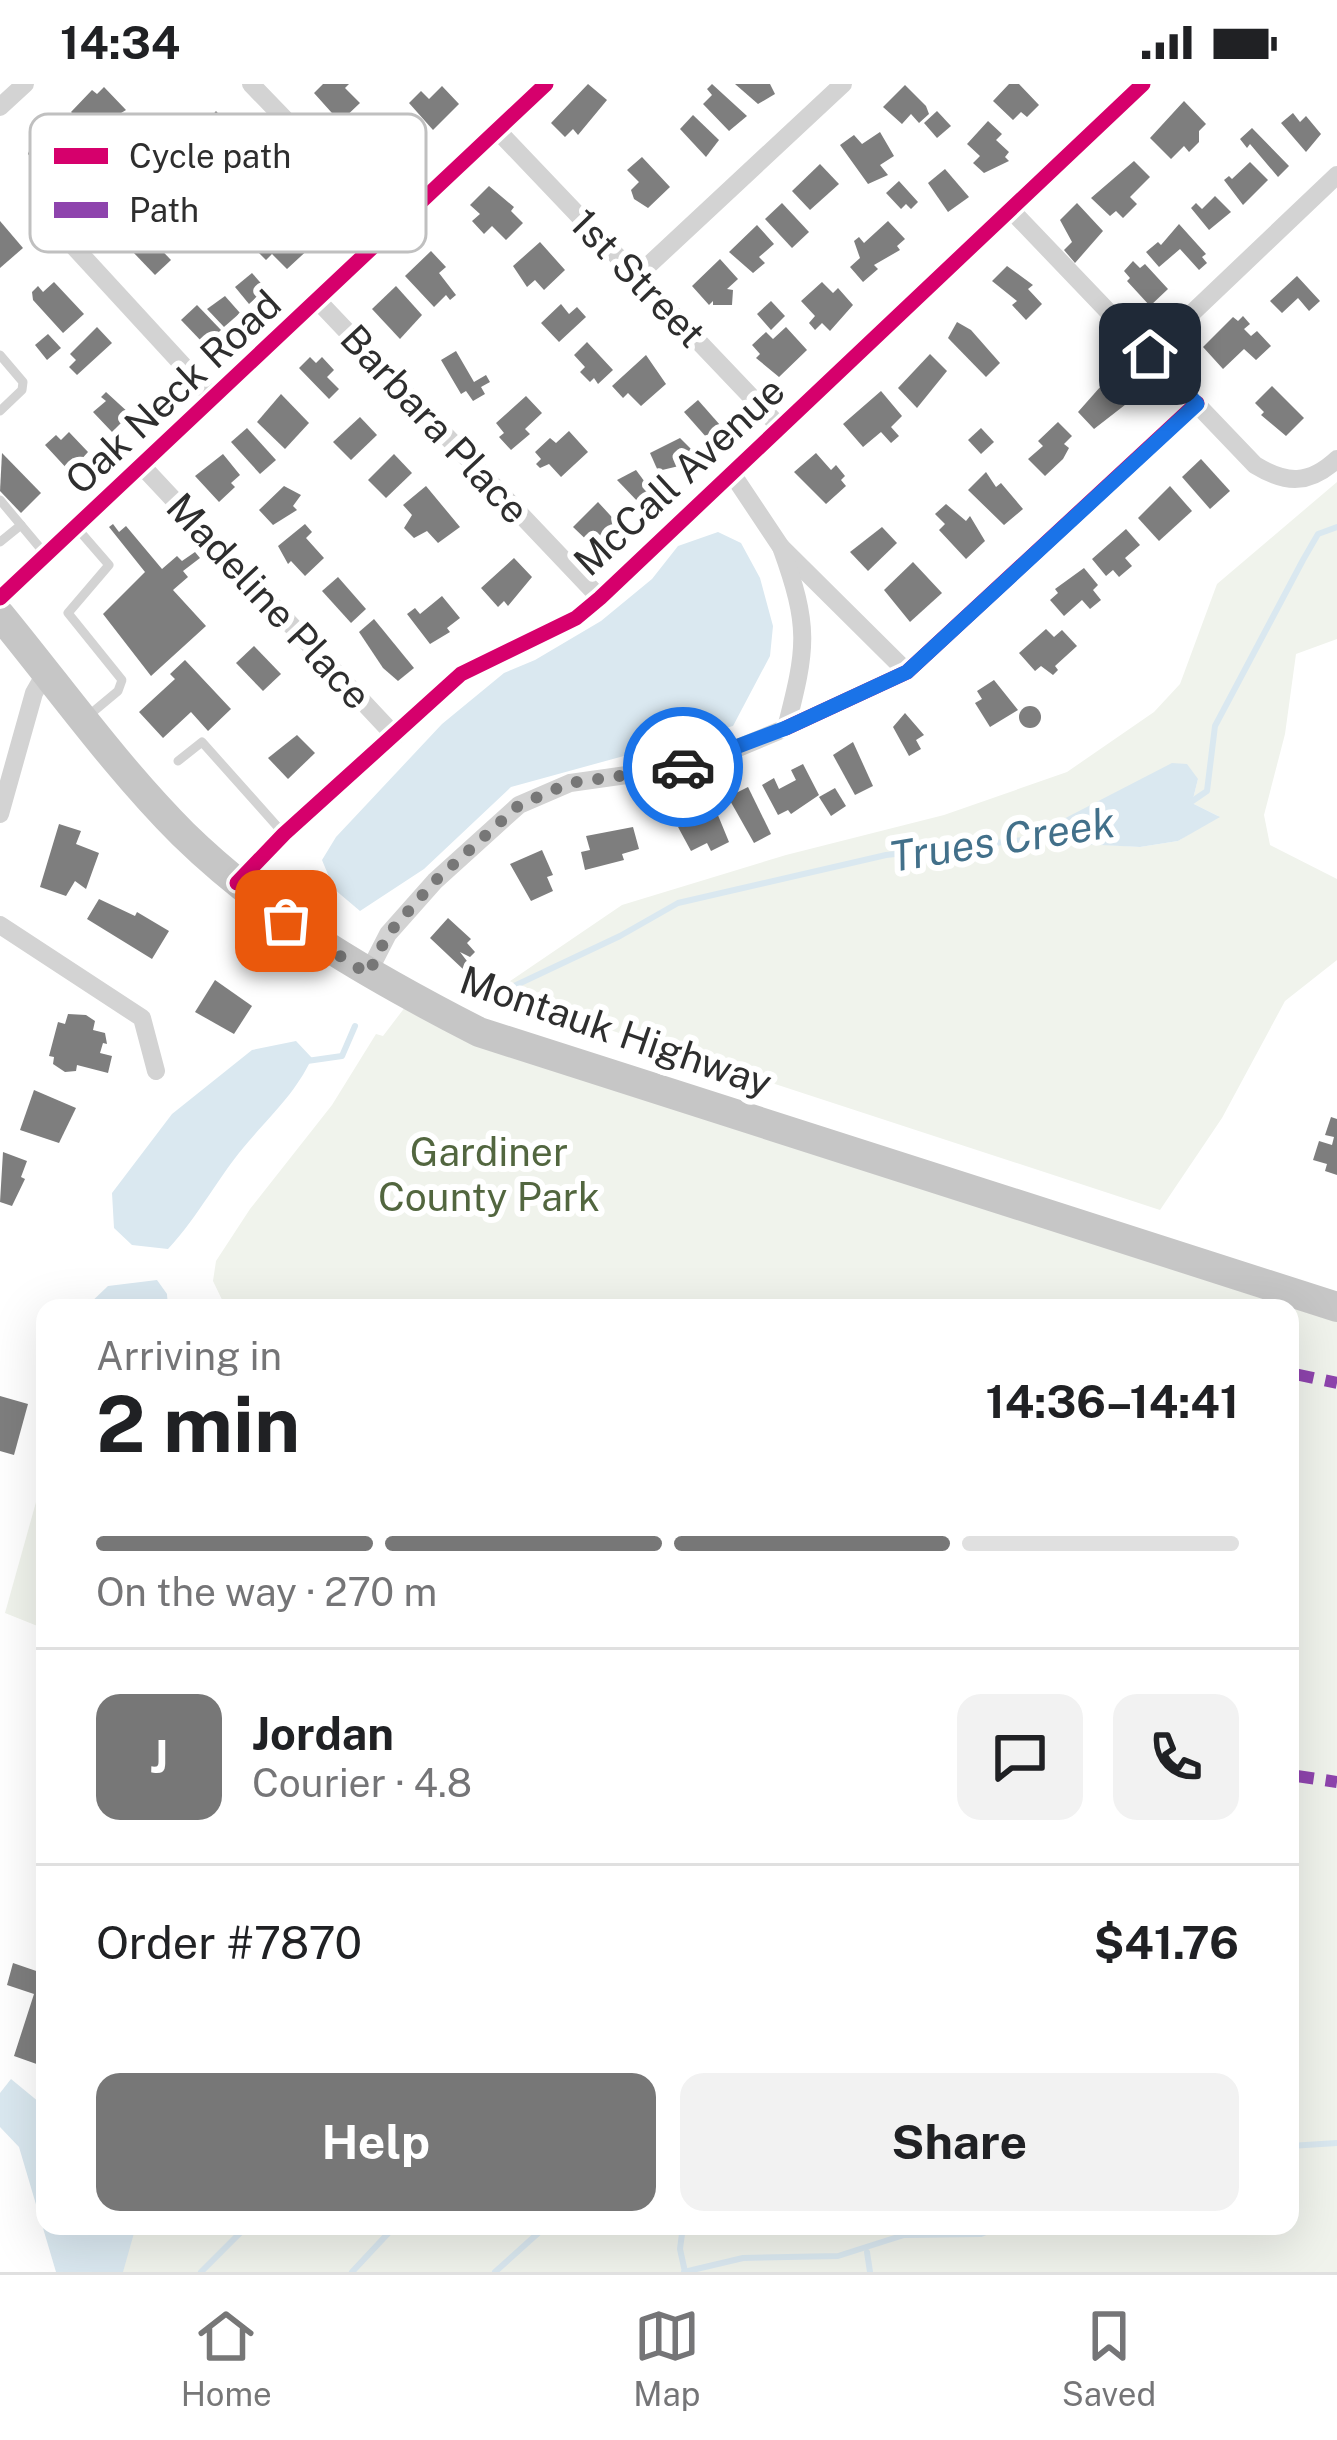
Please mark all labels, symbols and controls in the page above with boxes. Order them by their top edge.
text: 14:34 [60,16,180,69]
legend [30,114,426,252]
text: Cycle path [129,137,291,175]
text: Path [129,191,199,229]
street label: 1st Street [561,200,715,356]
street label: Oak Neck Road [56,281,290,503]
pin [1099,303,1201,405]
street label: Barbara Place [331,315,539,533]
icon: home [1117,321,1183,387]
street label: McCall Avenue [565,367,793,585]
street label: Madeline Place [157,484,381,718]
courier [623,707,743,827]
icon: car [650,734,716,800]
water label: Trues Creek [886,797,1118,881]
pin [235,870,337,972]
icon: bag [253,888,319,954]
street label: Montauk Highway [454,956,778,1106]
park label: Gardiner County Park [378,1129,600,1220]
text: Arriving in [96,1333,282,1379]
text: 14:36–14:41 [985,1375,1239,1428]
text: 2 min [96,1378,300,1470]
text: On the way · 270 m [96,1569,437,1615]
button: chat [957,1694,1083,1820]
button: phone [1113,1694,1239,1820]
text: Jordan [252,1707,394,1760]
text: J [150,1730,168,1783]
text: Courier · 4.8 [252,1760,472,1806]
text: Order #7870 [96,1916,362,1969]
text: $41.76 [1094,1916,1239,1969]
button: Help [96,2073,656,2211]
button: Share [680,2073,1239,2211]
tab: Home [181,2303,272,2413]
tab: Map [633,2303,700,2413]
tab: Saved [1062,2303,1156,2413]

